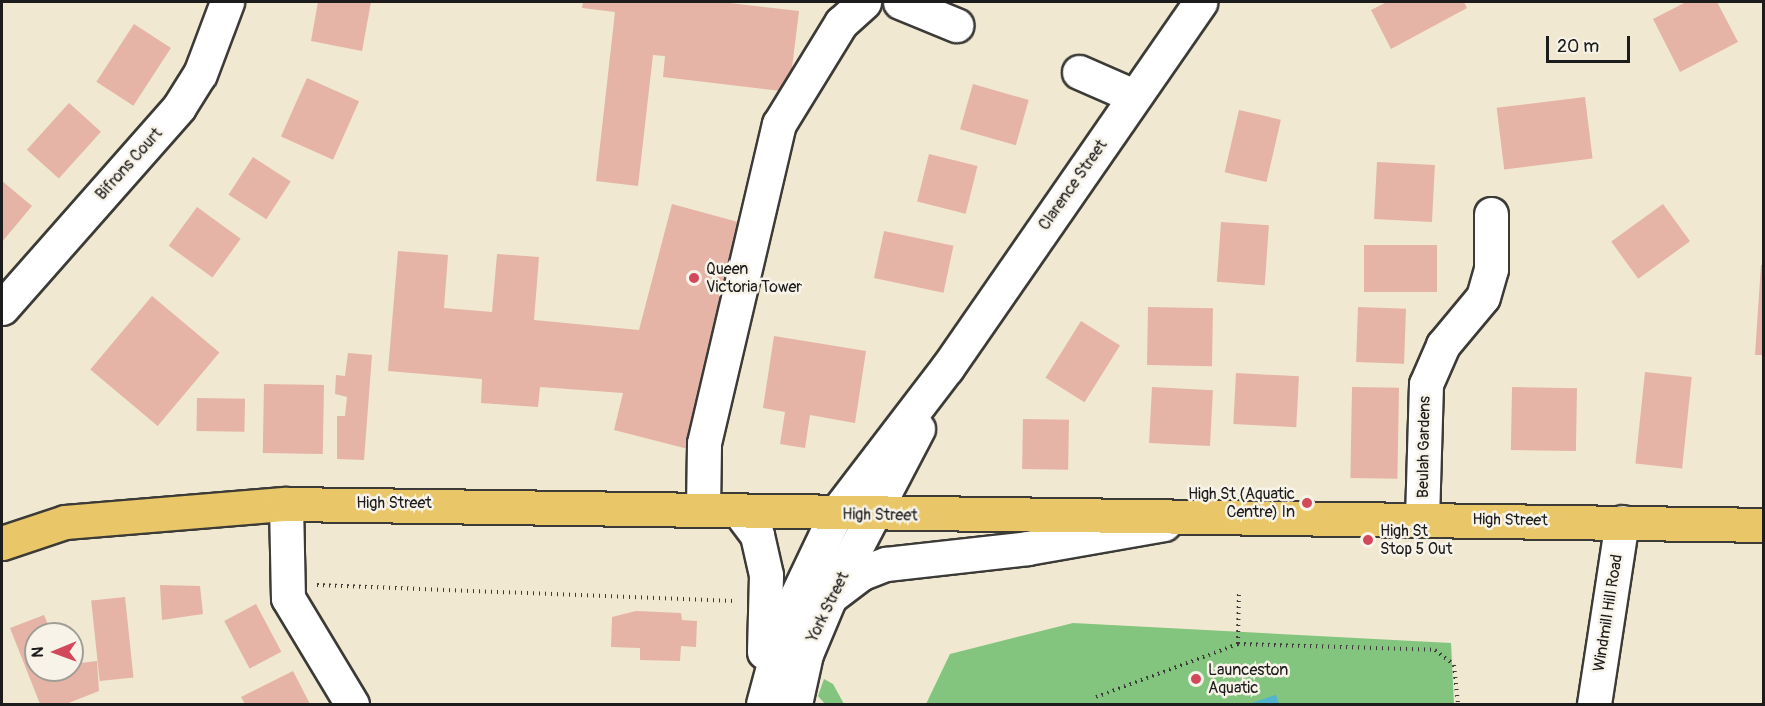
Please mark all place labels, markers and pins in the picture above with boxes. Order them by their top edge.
place label: Queen Victoria Tower [706,259,802,297]
marker: Queen Victoria Tower [687,271,701,285]
place label: High St (Aquatic Centre) In [1188,484,1295,522]
marker: High St (Aquatic Centre) In [1300,496,1314,510]
place label: High St Stop 5 Out [1380,521,1452,559]
marker: High St Stop 5 Out [1361,533,1375,547]
place label: Launceston Aquatic [1208,660,1288,698]
marker: Launceston Aquatic [1189,672,1203,686]

